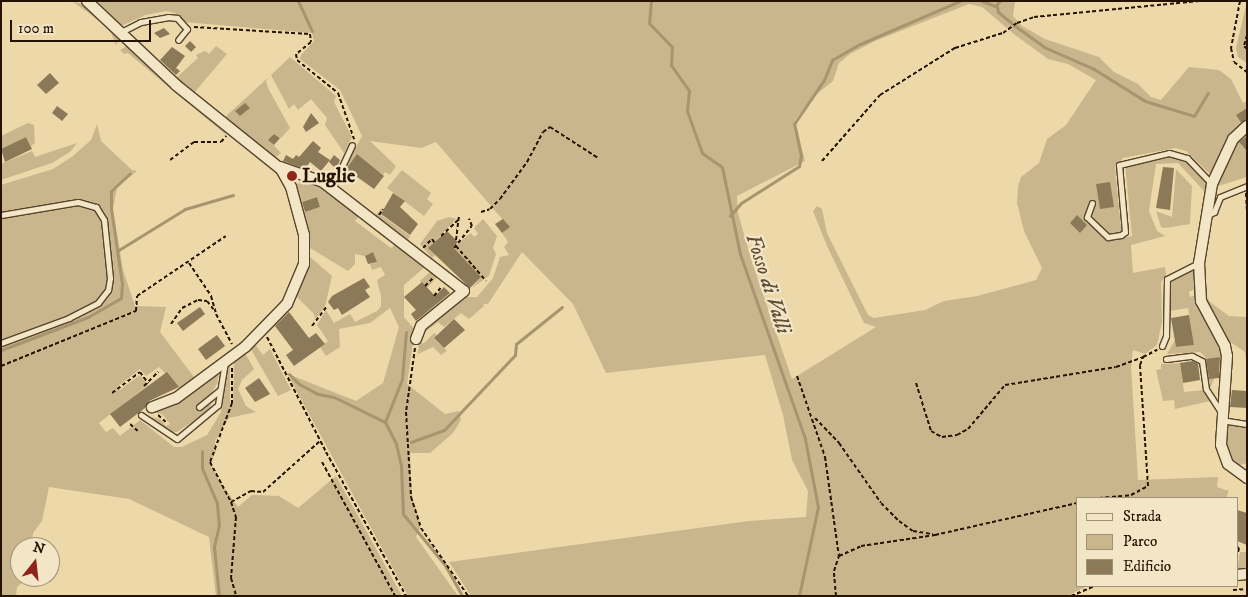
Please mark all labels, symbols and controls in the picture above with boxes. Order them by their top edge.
scale bar [12,10,154,42]
text: 100 m [18,19,54,38]
place label: Luglie [302,164,355,188]
marker: Luglie [286,170,298,182]
water label: Fosso di Valli [740,231,796,337]
legend [1076,497,1238,587]
text: Strada [1123,507,1161,526]
text: Parco [1123,532,1157,551]
north arrow [10,537,60,587]
text: N [31,538,47,559]
text: Edificio [1123,557,1171,576]

